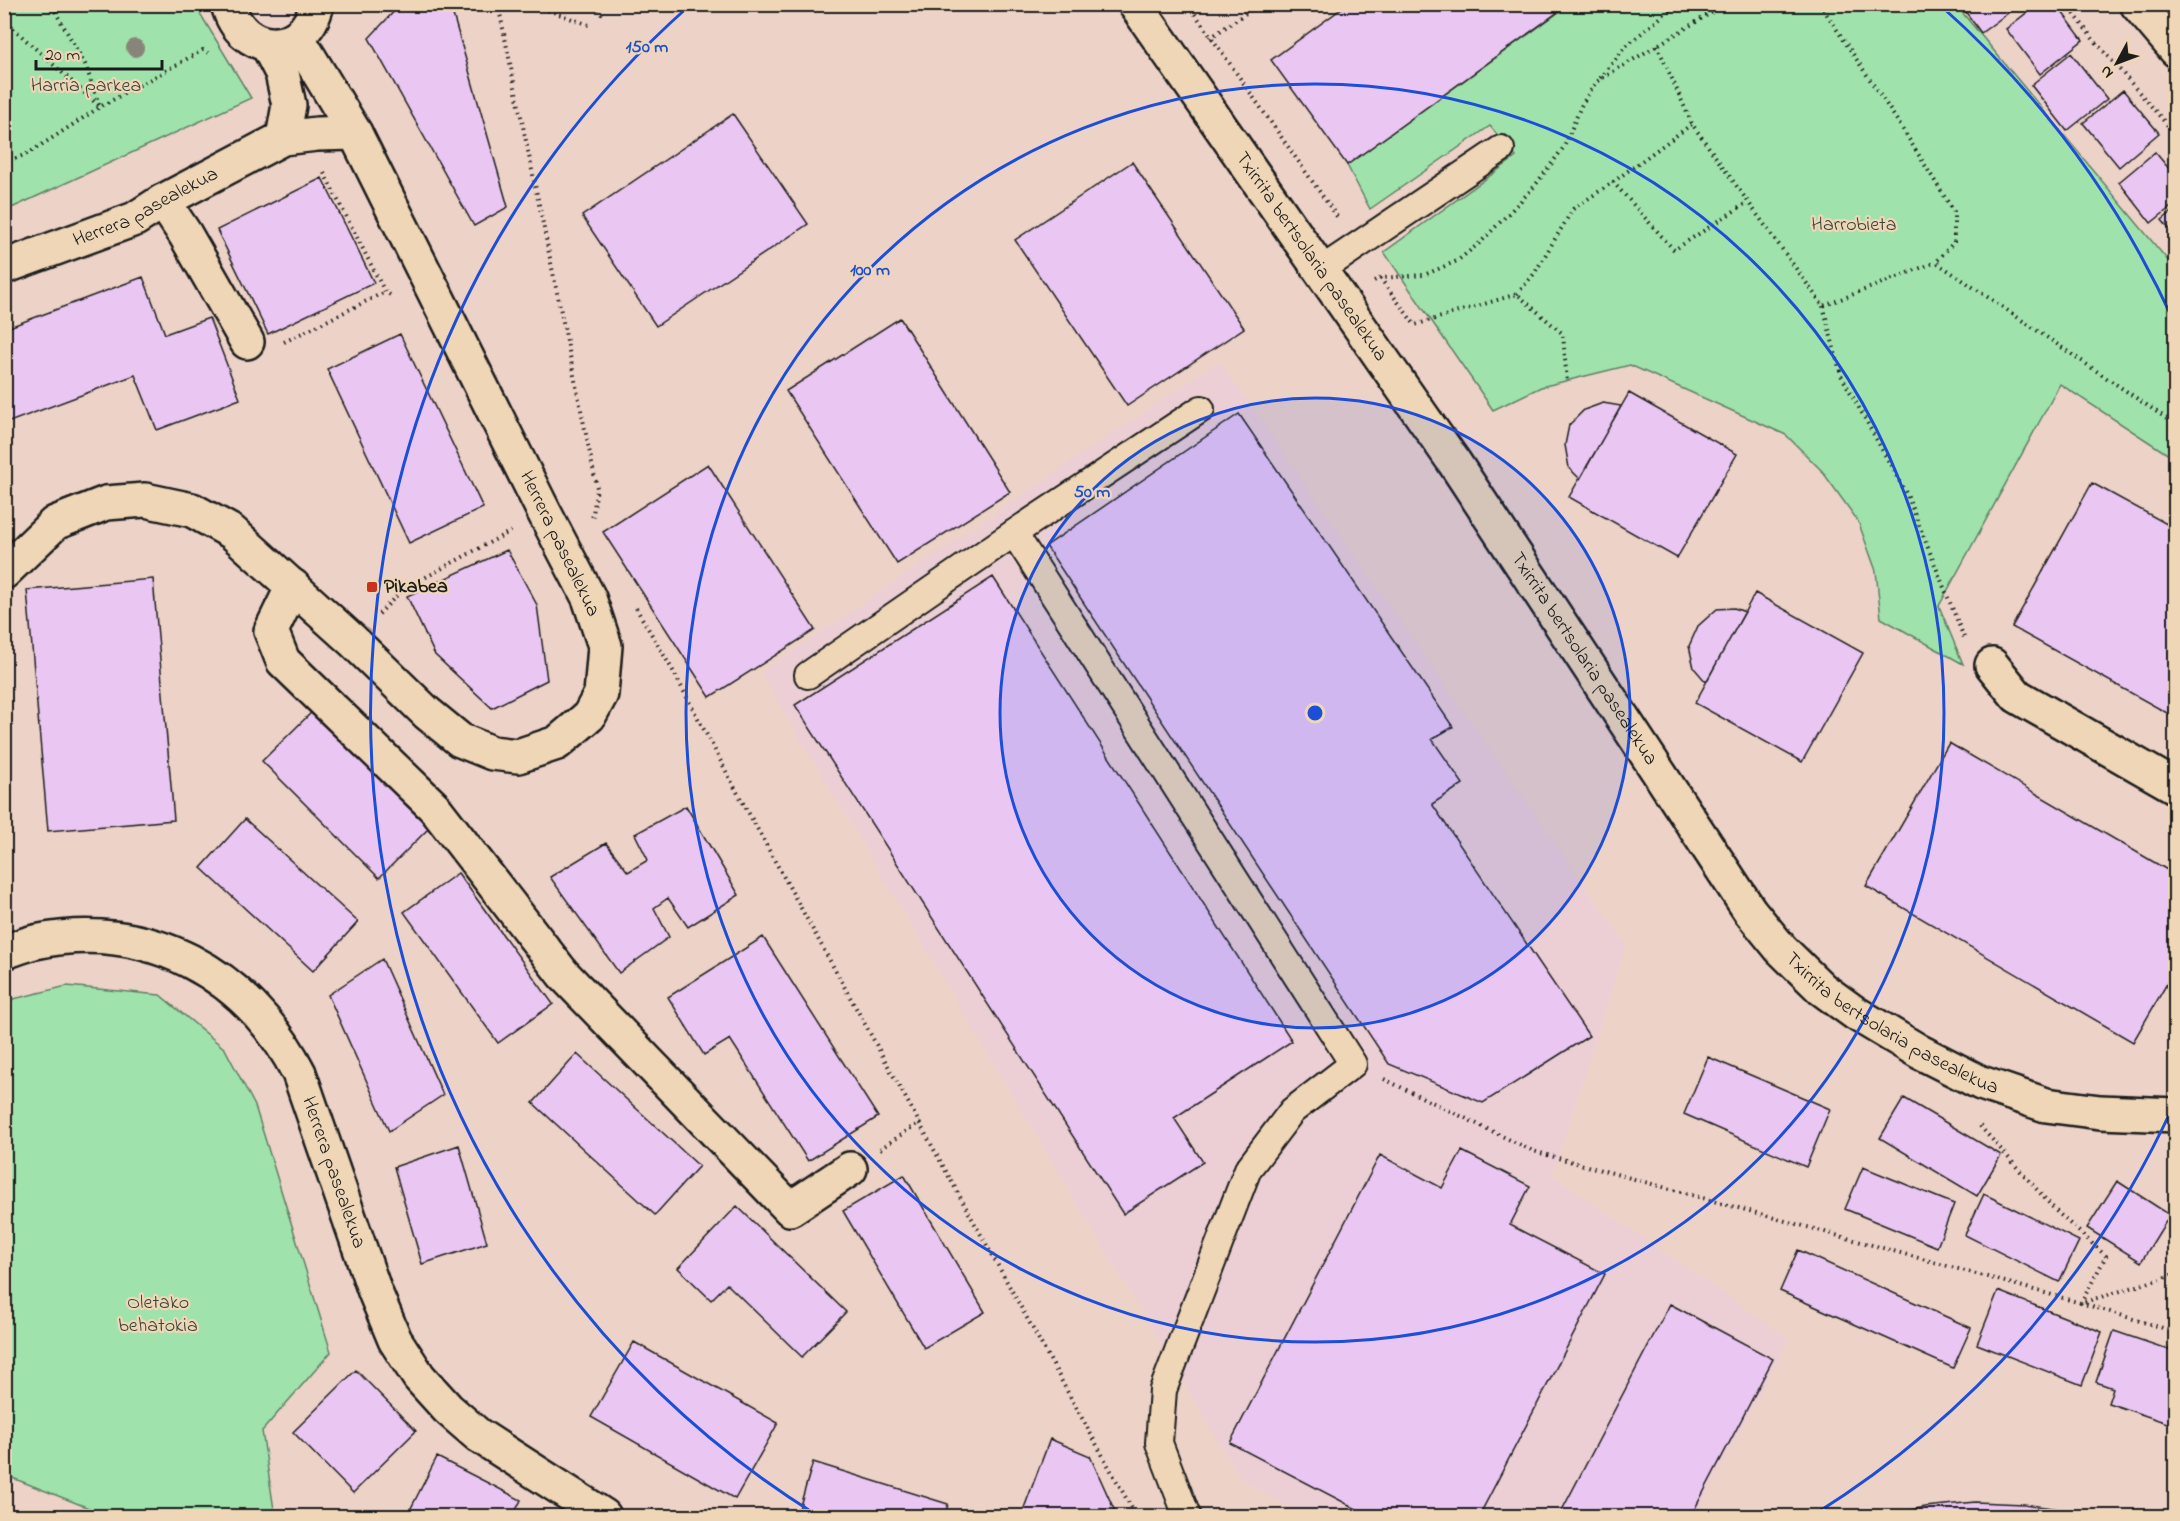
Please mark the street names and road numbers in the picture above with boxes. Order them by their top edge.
street label: Txirrita bertsolaria pasealekua [1228,146,1394,368]
street label: Herrera pasealekua [69,160,223,255]
street label: Herrera pasealekua [511,466,607,622]
street label: Txirrita bertsolaria pasealekua [1503,547,1665,771]
street label: Txirrita bertsolaria pasealekua [1778,946,2002,1102]
street label: Herrera pasealekua [294,1093,373,1252]

